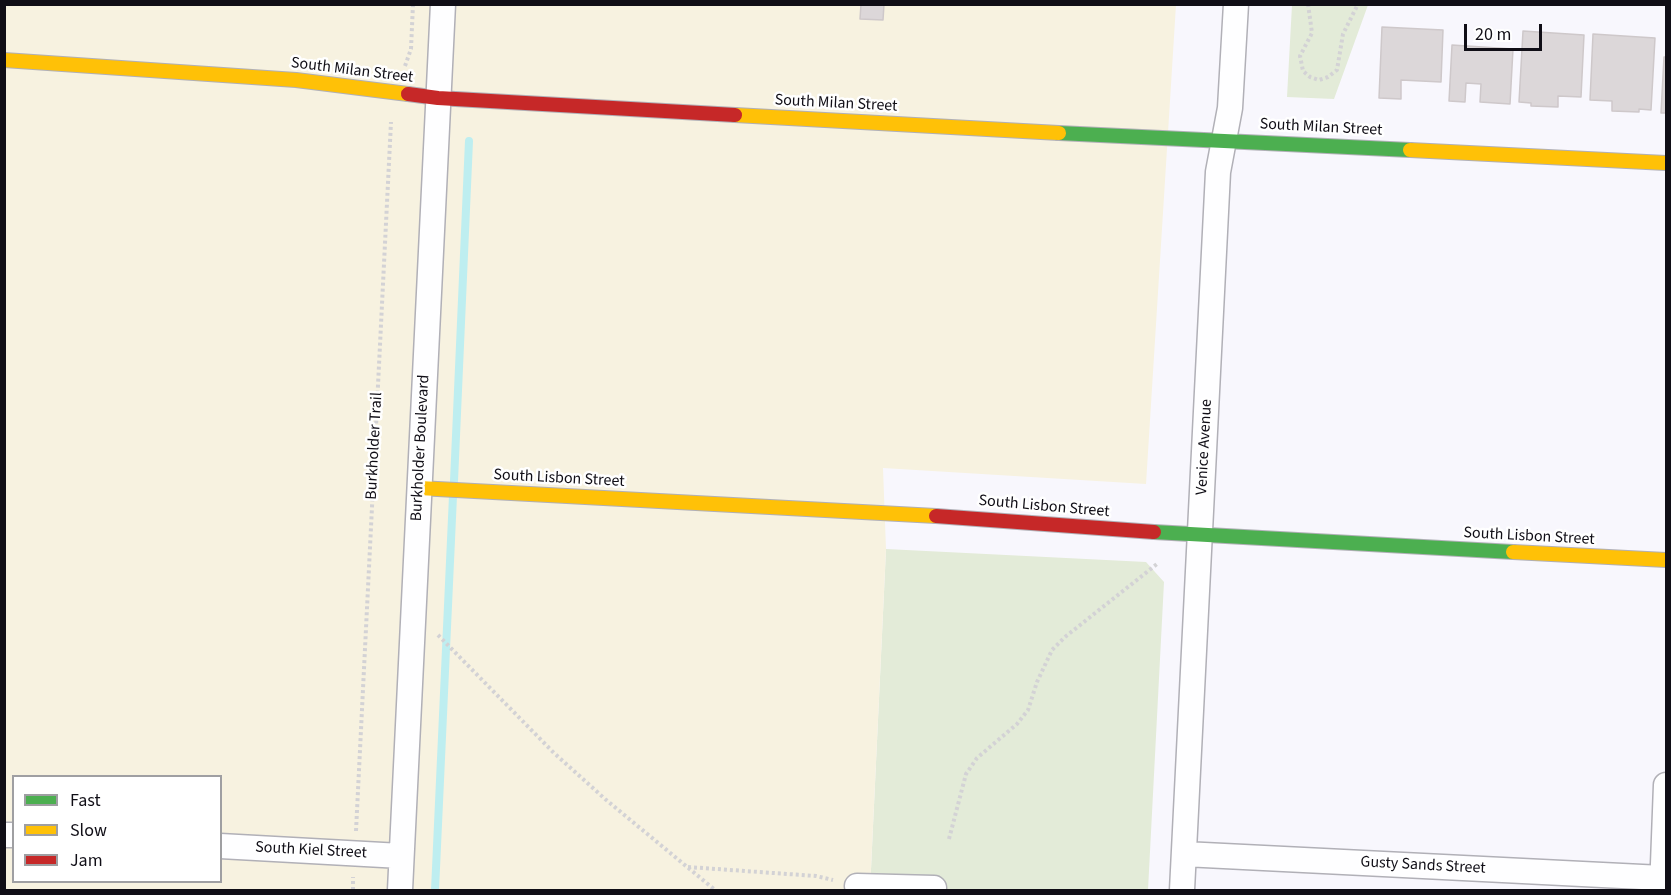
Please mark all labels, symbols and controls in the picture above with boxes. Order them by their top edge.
scale bar [1467,12,1545,50]
text: 20 m [1475,22,1511,47]
street label: South Milan Street [290,54,414,88]
street label: South Milan Street [774,91,898,117]
street label: South Milan Street [1259,115,1383,141]
street label: Burkholder Boulevard [408,374,434,522]
street label: Burkholder Trail [363,392,387,500]
street label: Venice Avenue [1193,399,1217,495]
street label: South Lisbon Street [493,466,625,492]
street label: South Lisbon Street [978,492,1110,522]
street label: South Lisbon Street [1463,524,1595,550]
legend [12,775,222,883]
text: Fast [70,788,101,813]
text: Slow [70,818,107,843]
street label: South Kiel Street [255,838,367,864]
text: Jam [70,848,103,873]
street label: Gusty Sands Street [1360,853,1486,879]

